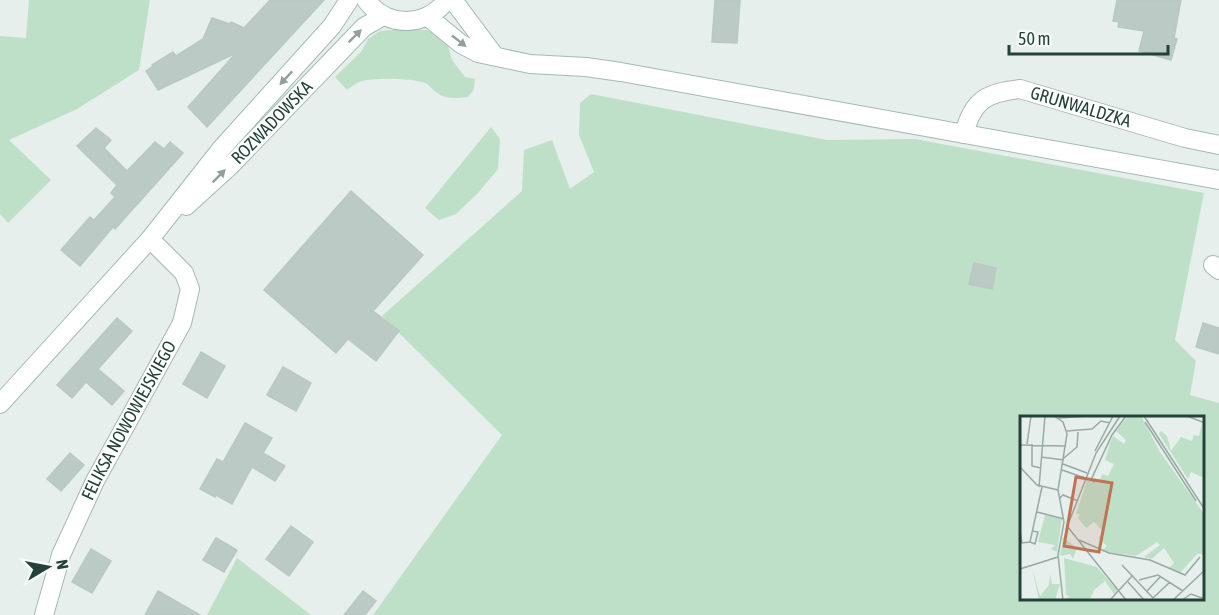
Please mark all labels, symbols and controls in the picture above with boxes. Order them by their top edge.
scale bar [1009,18,1168,56]
text: 50 m [1018,28,1050,49]
one-way arrow [348,30,362,44]
one-way arrow [451,34,466,46]
one-way arrow [279,70,293,85]
street label: ROZWADOWSKA [227,76,317,168]
street label: GRUNWALDZKA [1028,82,1134,131]
one-way arrow [212,170,226,184]
street label: FELIKSA NOWOWIEJSKIEGO [77,337,180,503]
inset map [1020,416,1204,600]
north arrow [18,537,78,597]
text: N [53,558,72,571]

